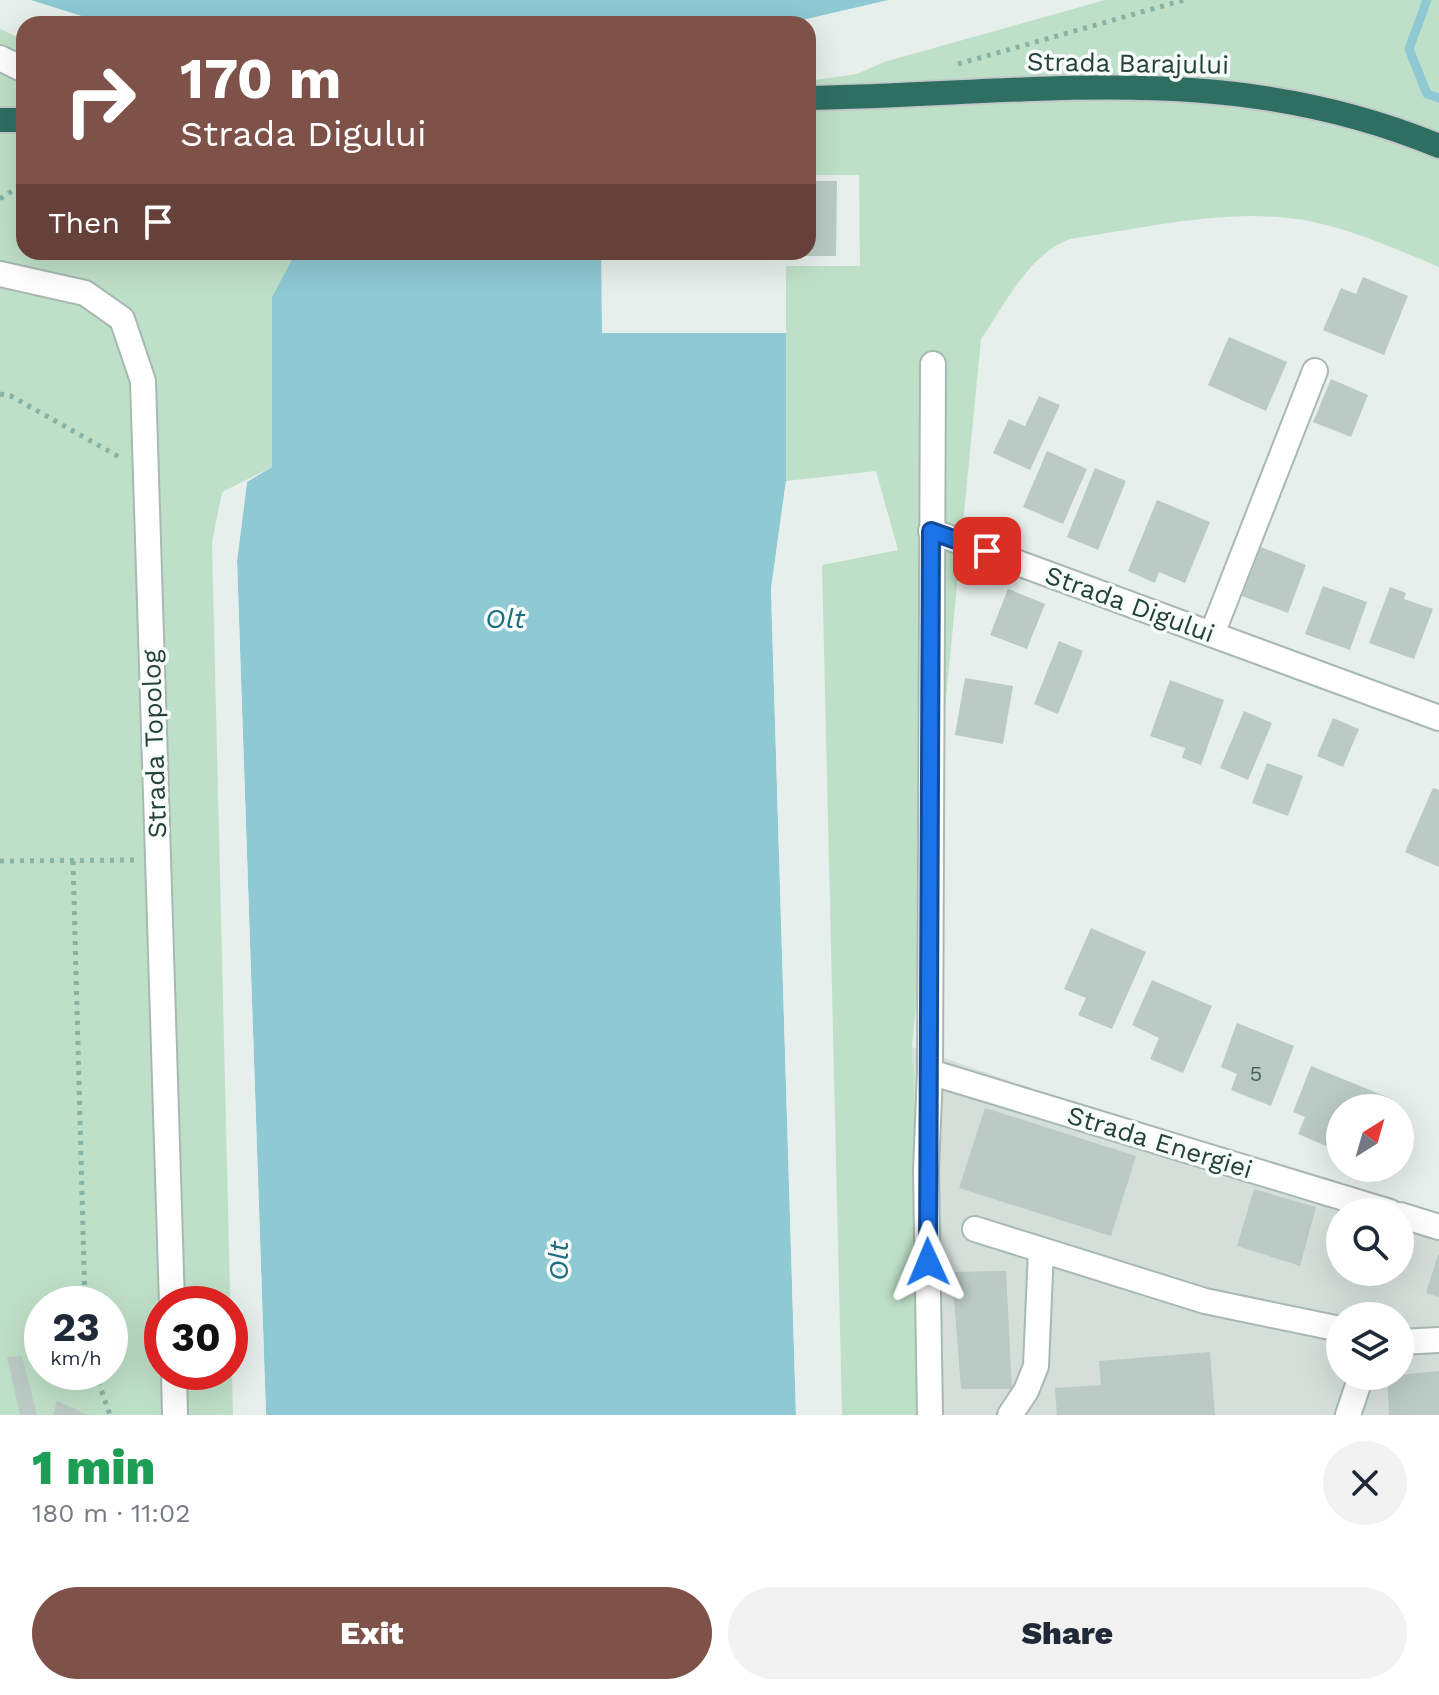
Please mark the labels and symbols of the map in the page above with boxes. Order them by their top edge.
street label: Strada Barajului [1027,46,1229,80]
pin [953,517,1021,585]
street label: Strada Digului [1041,559,1219,649]
water label: Olt [485,602,526,635]
street label: Strada Topolog [136,649,172,839]
house number: 5 [1250,1061,1262,1086]
north arrow [1326,1094,1414,1182]
street label: Strada Energiei [1064,1100,1256,1184]
position arrow [886,1220,970,1304]
water label: Olt [542,1240,575,1281]
speed limit sign: 30 [144,1286,248,1390]

